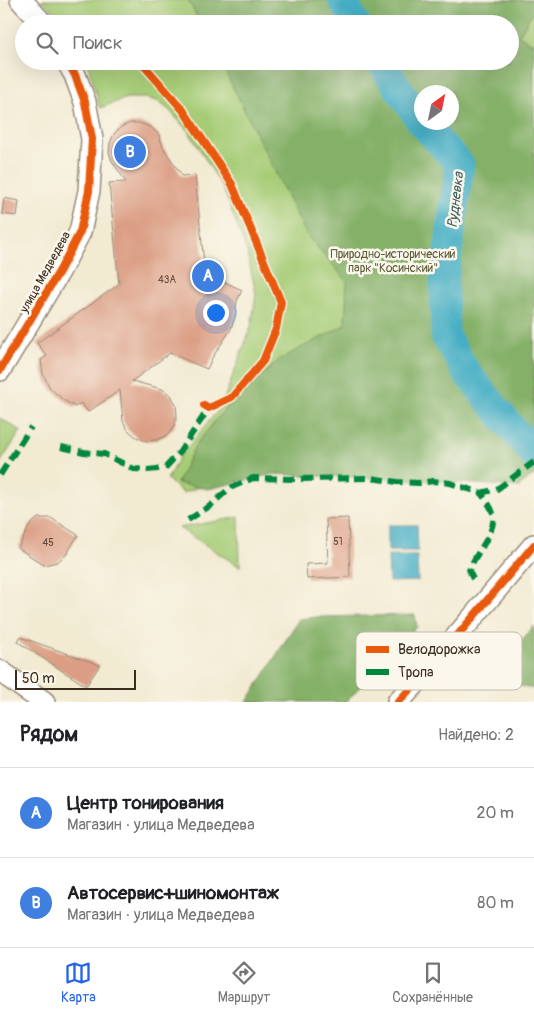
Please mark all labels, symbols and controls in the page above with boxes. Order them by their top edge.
search box [15,15,519,70]
icon: search [33,29,61,57]
text: Поиск [73,31,123,55]
north arrow [414,85,459,130]
pin: B [114,133,146,171]
water label: Рудневка [444,170,468,229]
street label: улица Медведева [16,229,74,316]
park label: Природно-исторический парк "Косинский" [330,247,456,276]
pin: A [192,257,224,295]
house number: 43А [158,274,176,286]
your location [203,300,229,326]
house number: 51 [333,536,343,548]
house number: 45 [42,537,54,549]
legend [356,632,522,690]
text: Велодорожка [398,641,480,658]
text: Тропа [398,664,434,681]
scale bar [15,667,136,690]
text: 50 m [22,670,55,687]
text: Рядом [20,721,78,748]
text: Найдено: 2 [438,725,514,745]
text: Центр тонирования [67,791,224,815]
text: A [31,803,41,823]
text: 20 m [476,803,514,823]
text: Магазин · улица Медведева [67,815,255,835]
text: Автосервис+шиномонтаж [67,881,279,905]
text: B [31,893,41,913]
text: 80 m [477,893,514,913]
text: Магазин · улица Медведева [67,905,255,925]
tab: Карта [61,959,96,1006]
tab: Маршрут [218,959,270,1006]
tab: Сохранённые [392,959,473,1006]

